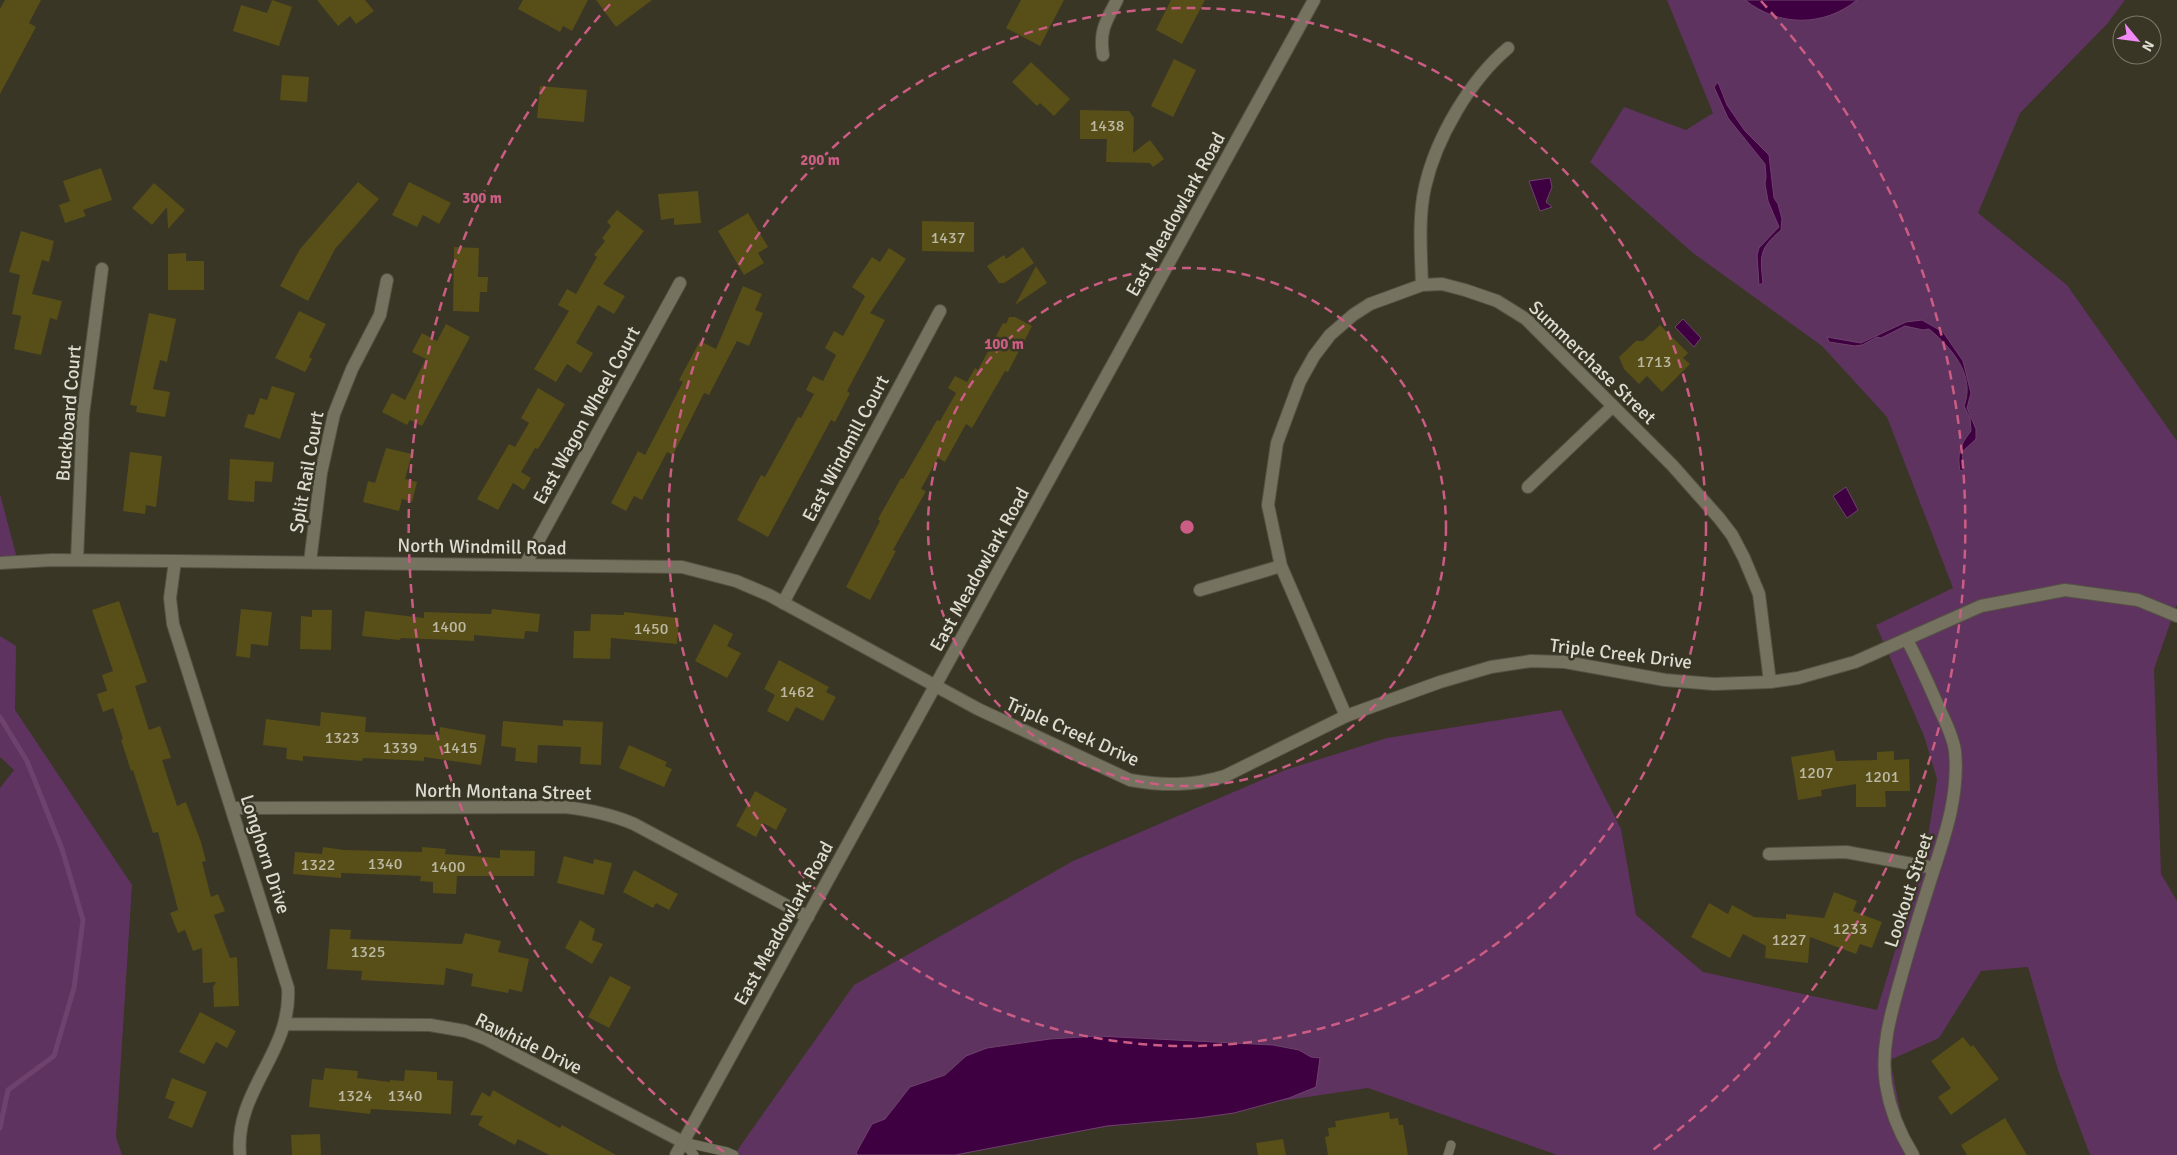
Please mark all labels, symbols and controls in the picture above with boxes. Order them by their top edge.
north arrow [2112,15,2162,65]
text: N [2138,38,2158,54]
house number: 1438 [1090,116,1124,136]
street label: East Meadowlark Road [1121,128,1231,301]
text: 200 m [800,151,840,169]
text: 300 m [462,189,502,207]
house number: 1437 [931,228,965,248]
street label: Summerchase Street [1524,296,1661,430]
street label: East Wagon Wheel Court [528,322,646,509]
text: 100 m [984,335,1024,353]
street label: Buckboard Court [51,344,87,482]
house number: 1713 [1637,352,1671,372]
street label: East Windmill Court [797,371,895,526]
street label: Split Rail Court [284,409,330,535]
street label: East Meadowlark Road [925,483,1035,656]
centre of rings [1178,518,1196,536]
street label: North Windmill Road [397,534,567,560]
house number: 1400 [432,617,466,637]
house number: 1450 [634,619,668,639]
street label: Triple Creek Drive [1548,633,1694,675]
house number: 1462 [780,682,814,702]
street label: Triple Creek Drive [1002,692,1143,772]
house number: 1323 [325,728,359,748]
house number: 1339 [383,738,417,758]
house number: 1415 [443,738,477,758]
house number: 1207 [1799,763,1833,783]
house number: 1201 [1865,767,1899,787]
street label: North Montana Street [414,778,592,806]
street label: Longhorn Drive [234,792,296,917]
street label: Lookout Street [1879,830,1939,951]
street label: East Meadowlark Road [729,837,839,1010]
house number: 1340 [368,854,402,874]
house number: 1322 [301,855,335,875]
house number: 1400 [431,857,465,877]
house number: 1233 [1833,919,1867,939]
house number: 1227 [1772,930,1806,950]
house number: 1325 [351,942,385,962]
street label: Rawhide Drive [471,1008,586,1080]
house number: 1324 [338,1086,373,1106]
house number: 1340 [388,1086,422,1106]

